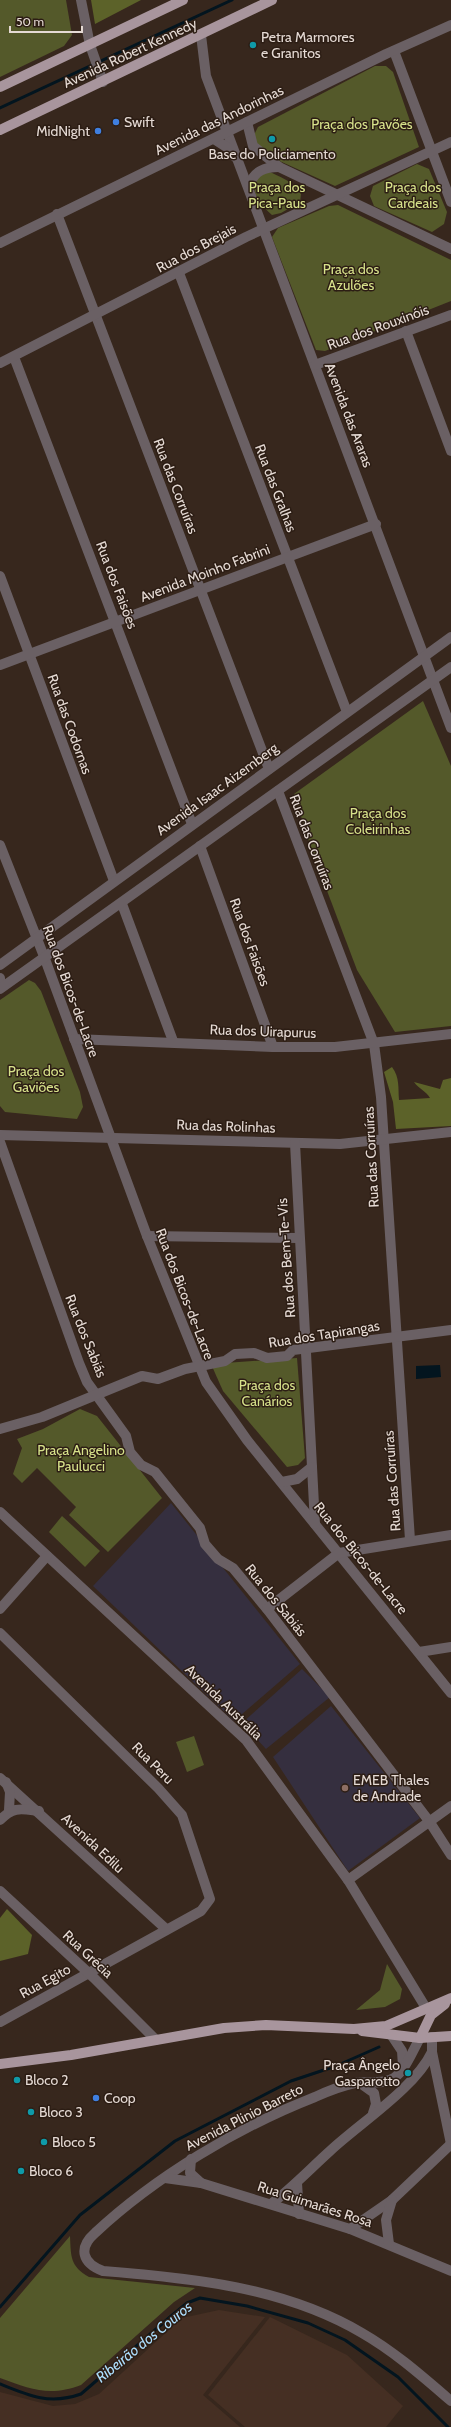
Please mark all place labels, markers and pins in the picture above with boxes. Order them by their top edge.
place label: Petra Marmores e Granitos [261,28,355,62]
marker: Petra Marmores e Granitos [248,40,258,50]
place label: Swift [124,113,155,131]
marker: Swift [111,117,121,127]
place label: MidNight [36,122,90,140]
marker: MidNight [93,126,103,136]
marker: Base do Policiamento [267,134,277,144]
place label: Base do Policiamento [208,145,336,163]
place label: EMEB Thales de Andrade [353,1771,429,1805]
marker: EMEB Thales de Andrade [340,1783,350,1793]
place label: Praça Ângelo Gasparotto [323,2056,400,2090]
marker: Praça Ângelo Gasparotto [403,2068,413,2078]
place label: Bloco 2 [25,2071,69,2089]
marker: Bloco 2 [12,2075,22,2085]
place label: Coop [104,2089,136,2107]
marker: Coop [91,2093,101,2103]
place label: Bloco 3 [39,2103,83,2121]
marker: Bloco 3 [26,2107,36,2117]
place label: Bloco 5 [52,2133,96,2151]
marker: Bloco 5 [39,2137,49,2147]
place label: Bloco 6 [29,2162,73,2180]
marker: Bloco 6 [16,2166,26,2176]

